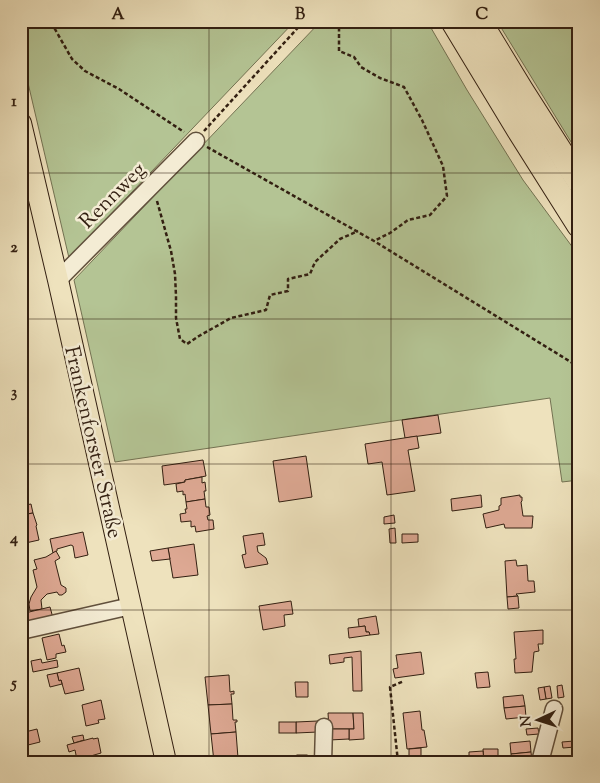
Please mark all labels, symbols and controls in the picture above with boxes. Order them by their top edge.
text: A [112,4,125,27]
text: B [295,4,305,27]
text: C [476,4,489,27]
text: 1 [11,91,17,114]
street label: Rennweg [73,156,154,237]
text: 2 [10,237,18,260]
street label: Frankenforster Straße [55,343,129,542]
text: 3 [11,382,18,405]
text: 4 [9,528,18,551]
text: 5 [9,673,17,696]
north arrow [512,696,562,746]
text: N [517,714,537,727]

